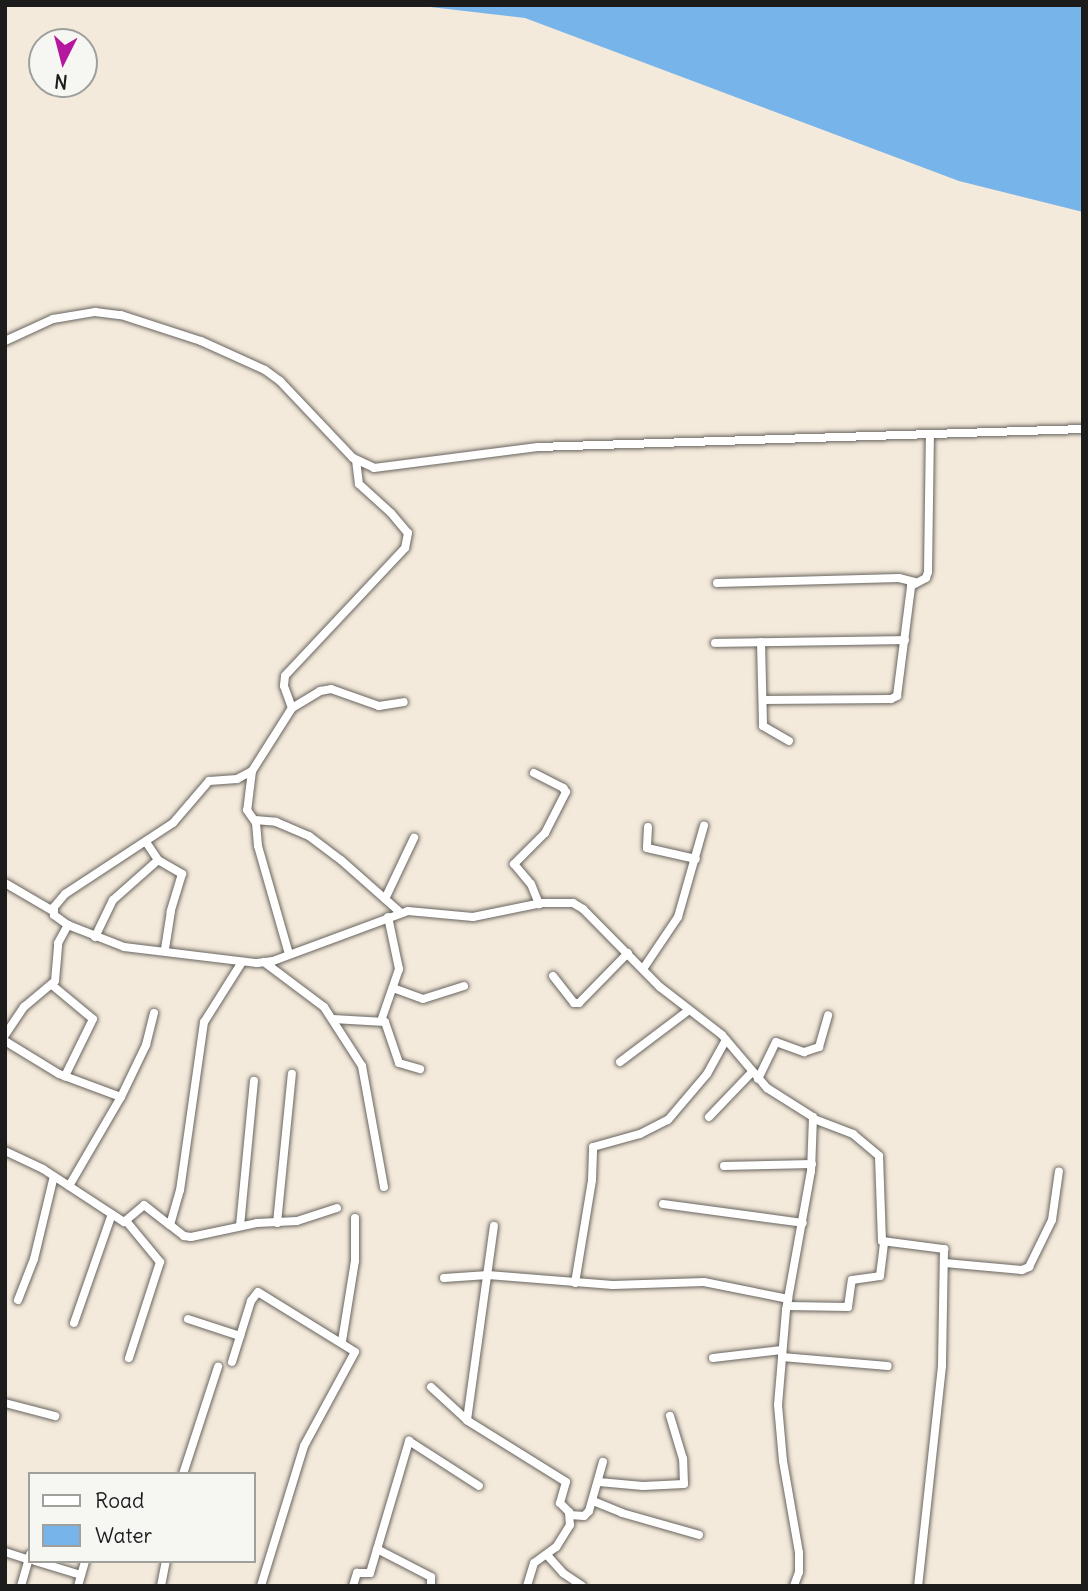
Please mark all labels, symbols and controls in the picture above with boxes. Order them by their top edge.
north arrow [28,28,98,98]
text: N [53,69,69,95]
legend [28,1472,256,1563]
text: Road [95,1487,144,1514]
text: Water [95,1522,152,1549]

